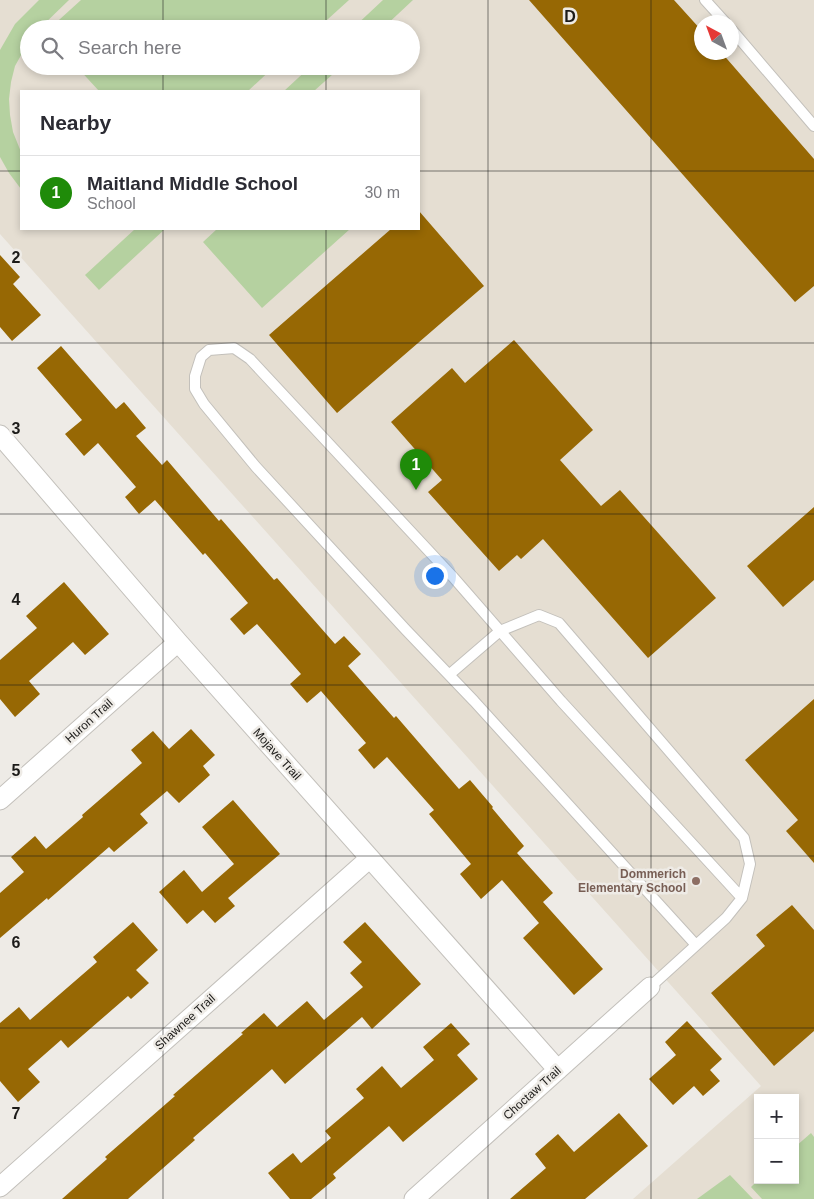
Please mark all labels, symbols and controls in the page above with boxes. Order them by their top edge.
text: D [564,8,576,25]
north arrow [694,15,739,60]
search box [20,20,420,75]
icon: search [38,34,66,62]
text: Search here [78,37,182,58]
text: Nearby [40,111,111,134]
text: Maitland Middle School [87,173,298,194]
text: 1 [52,184,60,201]
text: 30 m [364,184,400,201]
text: School [87,195,136,212]
text: 2 [12,249,21,266]
text: 3 [12,420,21,437]
pin: 1 [400,449,432,490]
your location [422,563,448,589]
text: 4 [12,591,21,608]
street label: Huron Trail [63,696,115,746]
street label: Mojave Trail [250,725,304,783]
text: 5 [12,762,21,779]
place label: Dommerich Elementary School [578,867,686,895]
marker: Dommerich Elementary School [690,875,702,887]
text: 6 [12,934,21,951]
street label: Shawnee Trail [152,991,218,1053]
street label: Choctaw Trail [500,1063,564,1123]
map controls [754,1094,799,1184]
button: + [754,1094,799,1139]
text: 7 [12,1105,21,1122]
button: − [754,1139,799,1184]

